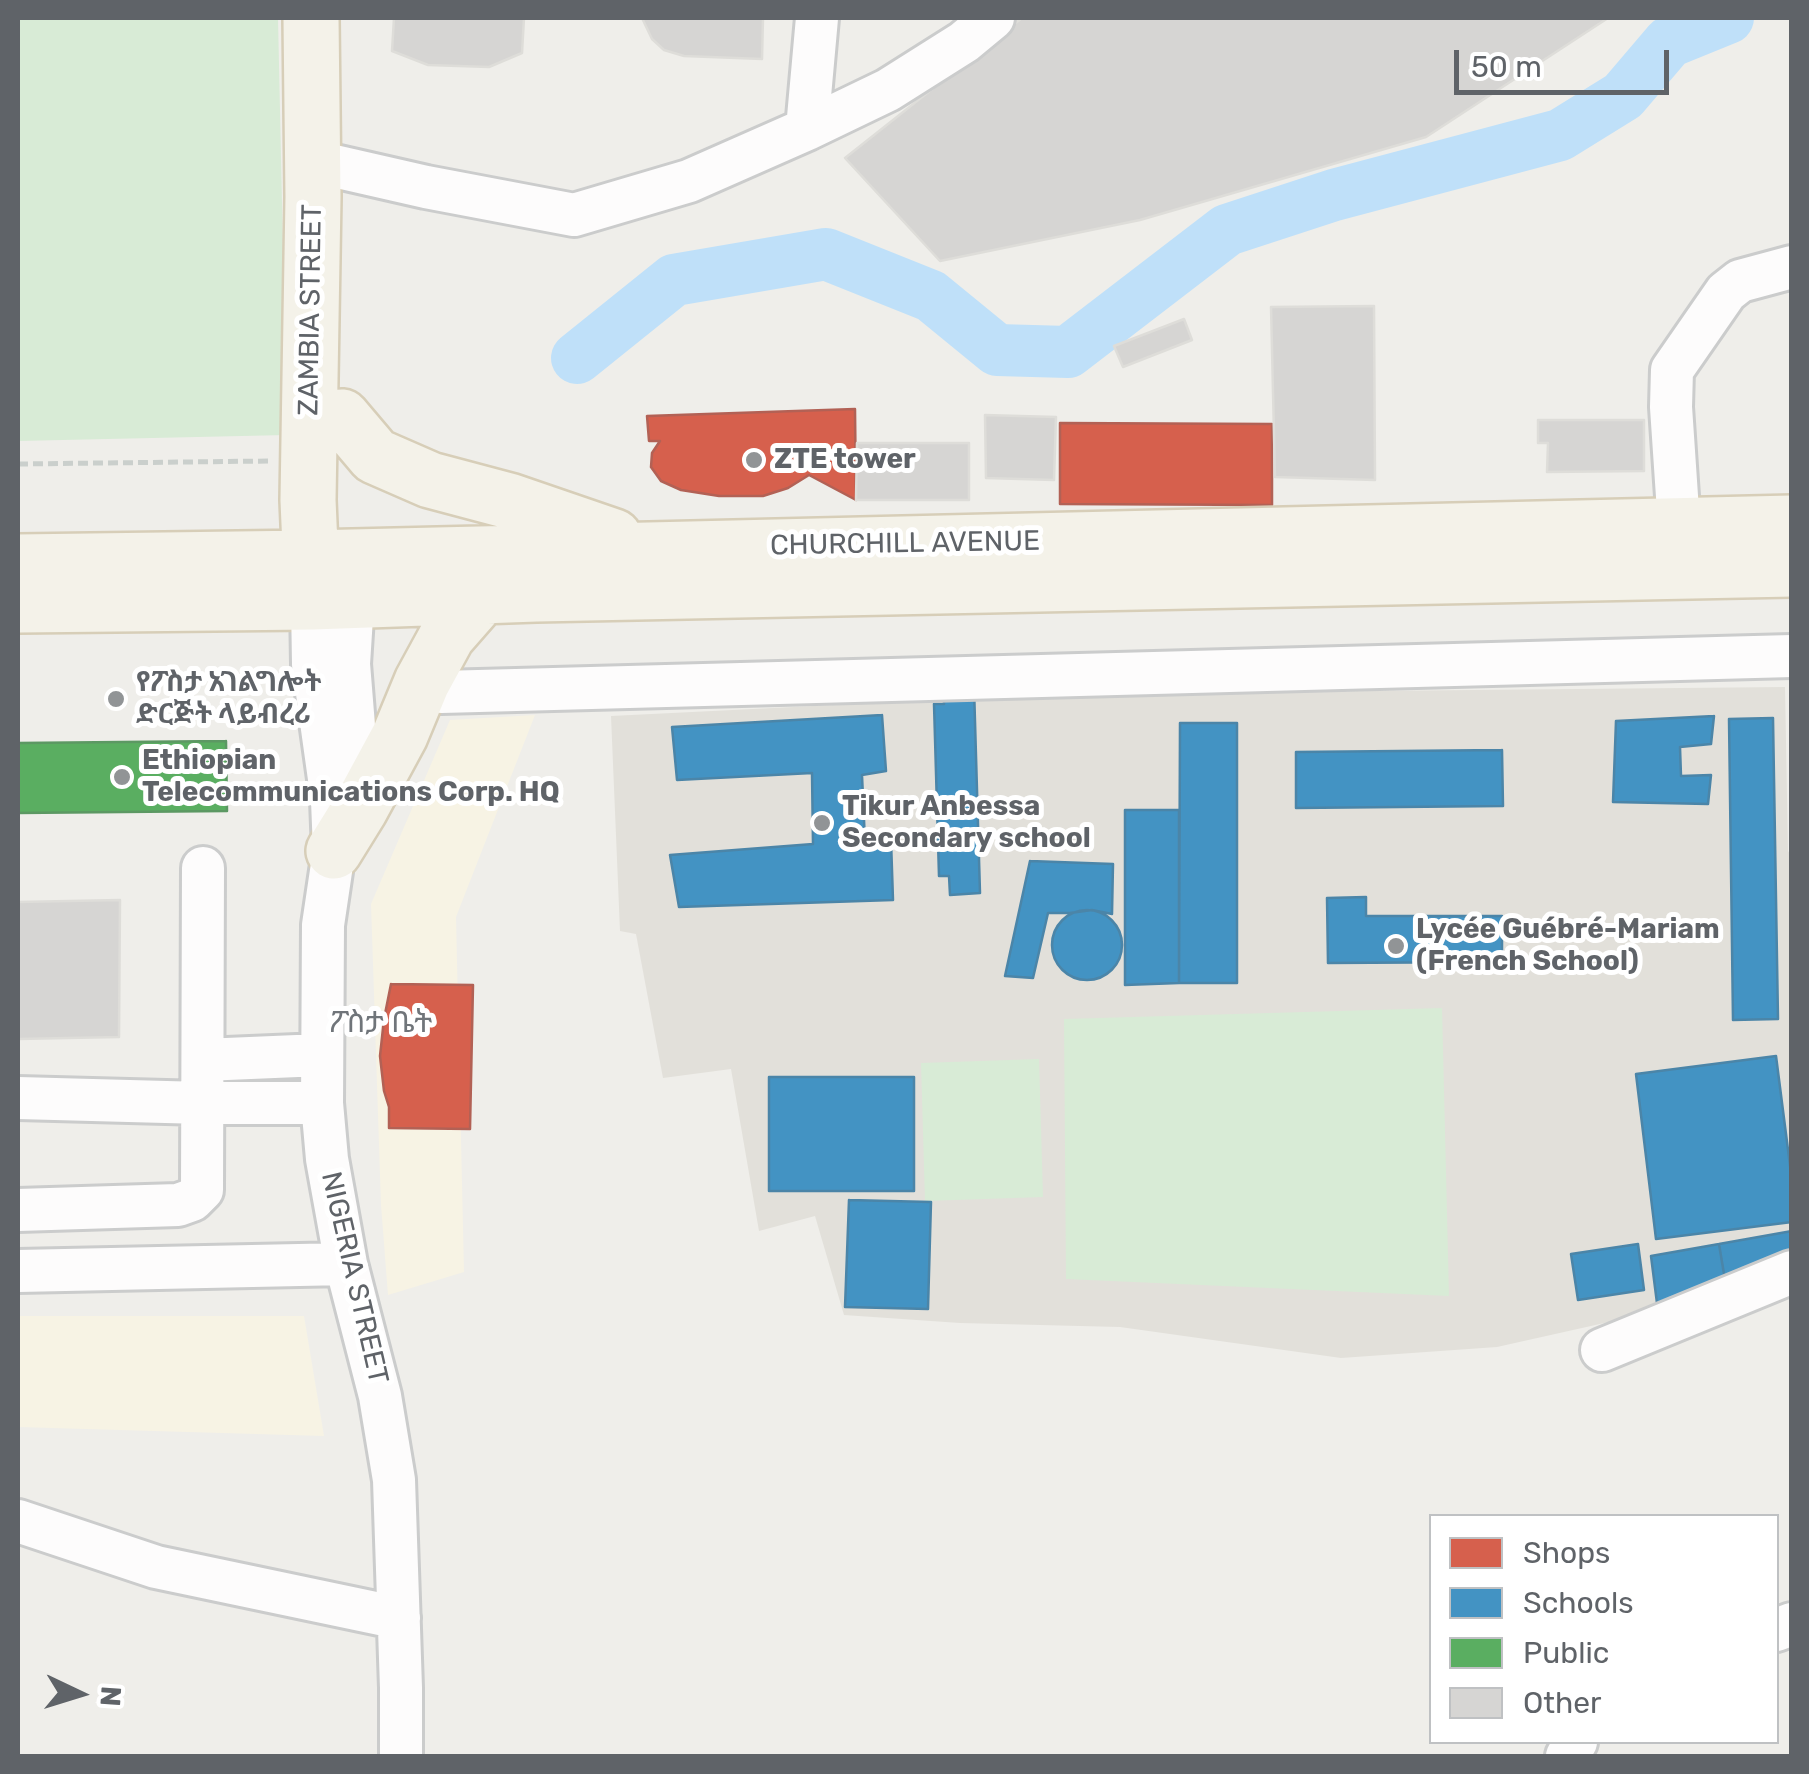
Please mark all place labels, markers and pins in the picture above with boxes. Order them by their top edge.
place label: ZTE tower [774,443,916,477]
marker: ZTE tower [743,449,765,471]
place label: የፖስታ አገልግሎት ድርጅት ላይብረሪ [136,666,321,732]
marker: የፖስታ አገልግሎት ድርጅት ላይብረሪ [105,688,127,710]
place label: Ethiopian Telecommunications Corp. HQ [142,744,560,810]
marker: Ethiopian Telecommunications Corp. HQ [111,766,133,788]
place label: Tikur Anbessa Secondary school [842,790,1091,856]
marker: Tikur Anbessa Secondary school [811,812,833,834]
place label: Lycée Guébré-Mariam (French School) [1416,913,1720,979]
marker: Lycée Guébré-Mariam (French School) [1385,935,1407,957]

